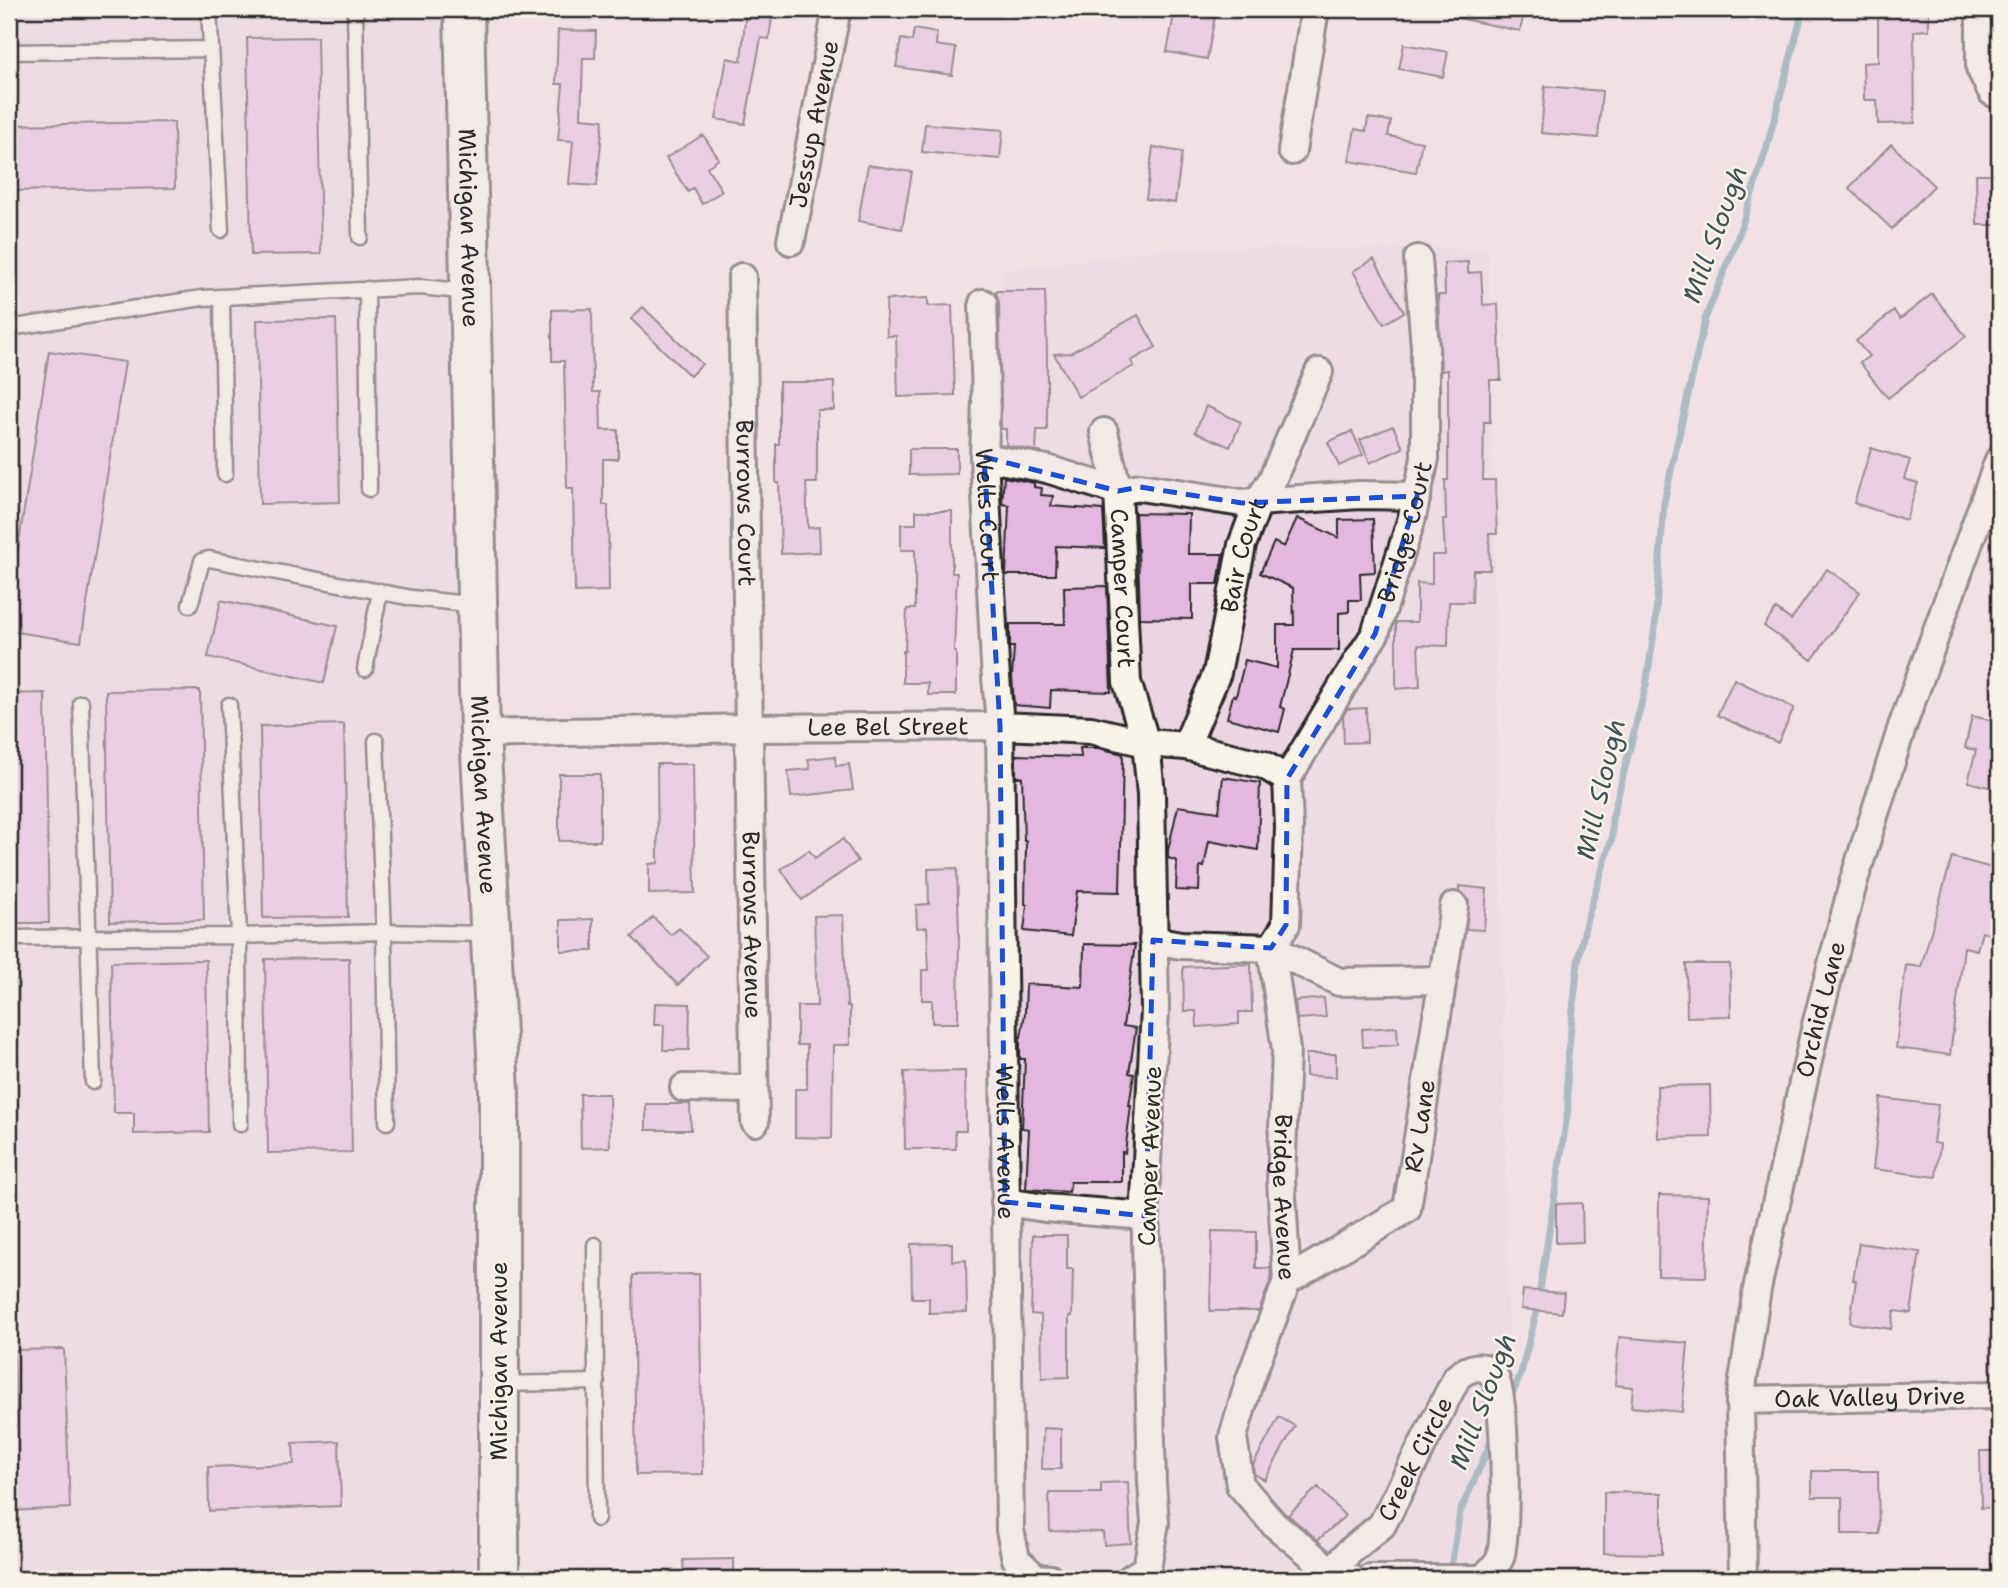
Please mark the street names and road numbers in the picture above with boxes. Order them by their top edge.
street label: Jessup Avenue [782,38,846,211]
street label: Michigan Avenue [451,128,487,328]
street label: Burrows Court [728,419,763,587]
street label: Wells Court [968,447,1007,582]
street label: Bridge Court [1370,458,1440,607]
street label: Bair Court [1213,493,1274,616]
street label: Camper Court [1103,508,1142,669]
street label: Michigan Avenue [463,695,505,895]
street label: Lee Bel Street [807,710,969,744]
street label: Burrows Avenue [735,831,769,1019]
street label: Orchid Lane [1789,938,1853,1081]
street label: Wells Avenue [988,1065,1022,1220]
street label: Camper Avenue [1131,1065,1169,1247]
street label: Rv Lane [1397,1077,1443,1175]
street label: Bridge Avenue [1265,1113,1303,1282]
street label: Michigan Avenue [483,1261,515,1461]
street label: Oak Valley Drive [1774,1380,1966,1415]
street label: Creek Circle [1370,1391,1460,1527]

